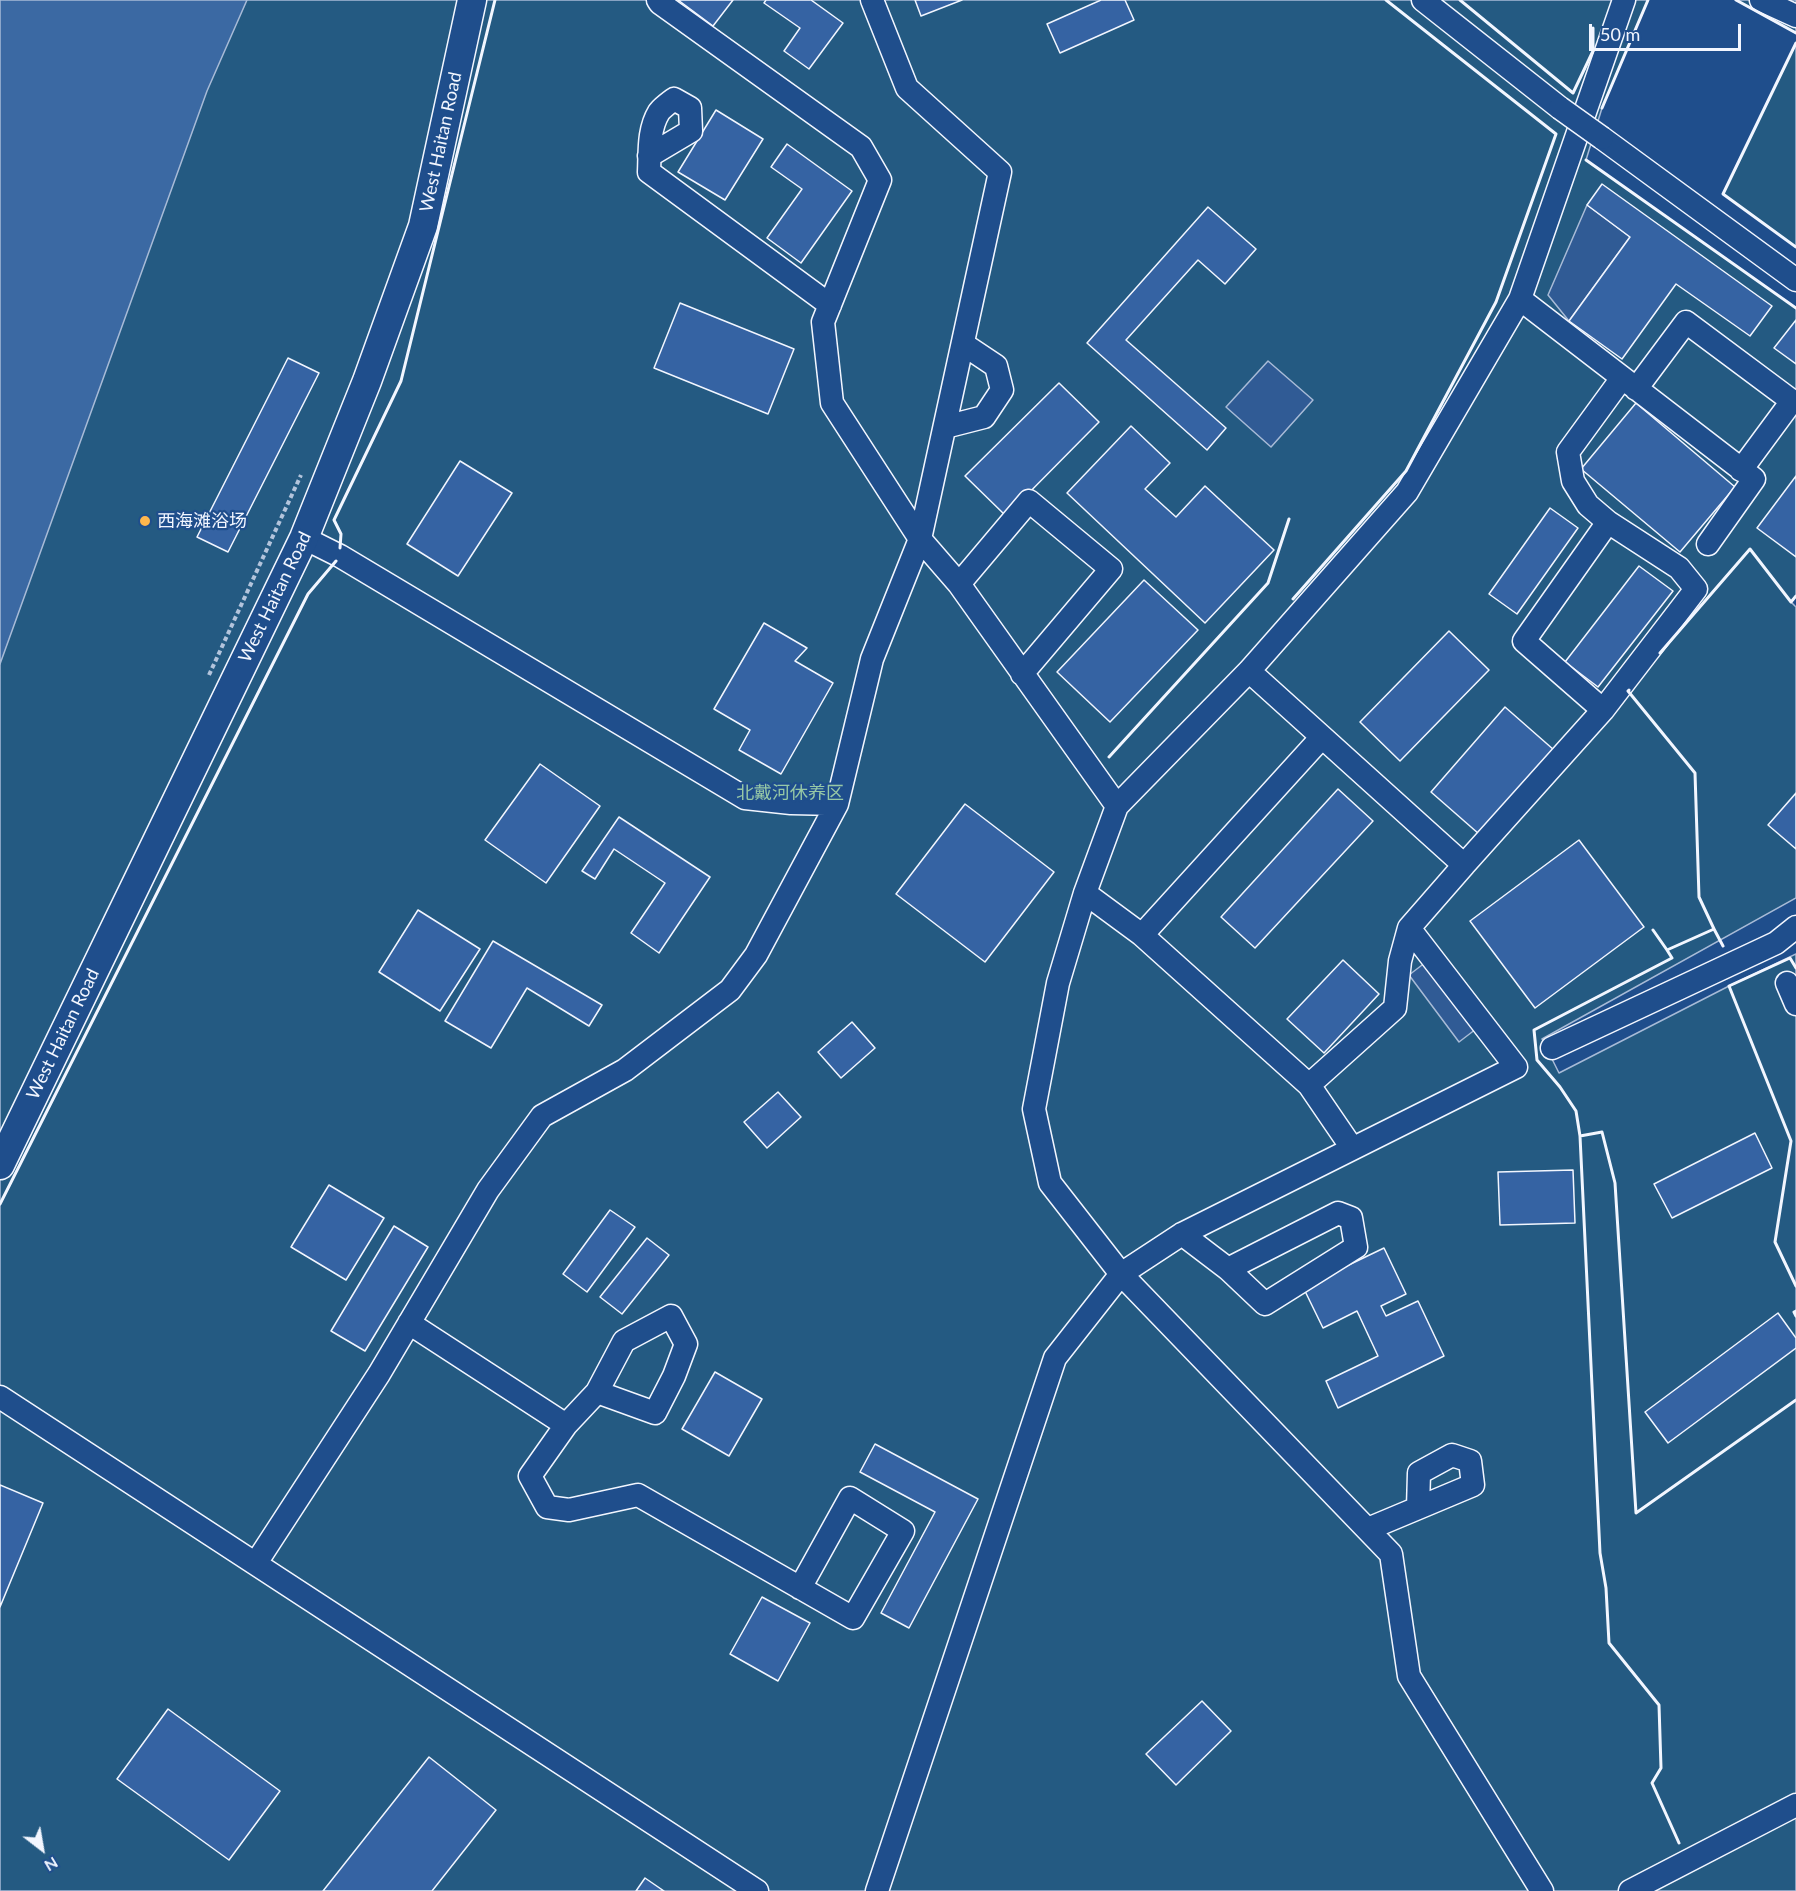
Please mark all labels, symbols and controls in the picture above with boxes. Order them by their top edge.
scale bar [1592,12,1744,50]
text: 50 m [1600,23,1640,45]
street label: West Haitan Road [416,70,466,214]
place label: 西海滩浴场 [157,510,247,532]
marker: 西海滩浴场 [138,514,152,528]
street label: West Haitan Road [234,528,316,666]
park label: 北戴河休养区 [736,782,844,804]
street label: West Haitan Road [22,965,104,1103]
north arrow [12,1819,72,1879]
text: N [41,1854,62,1876]

